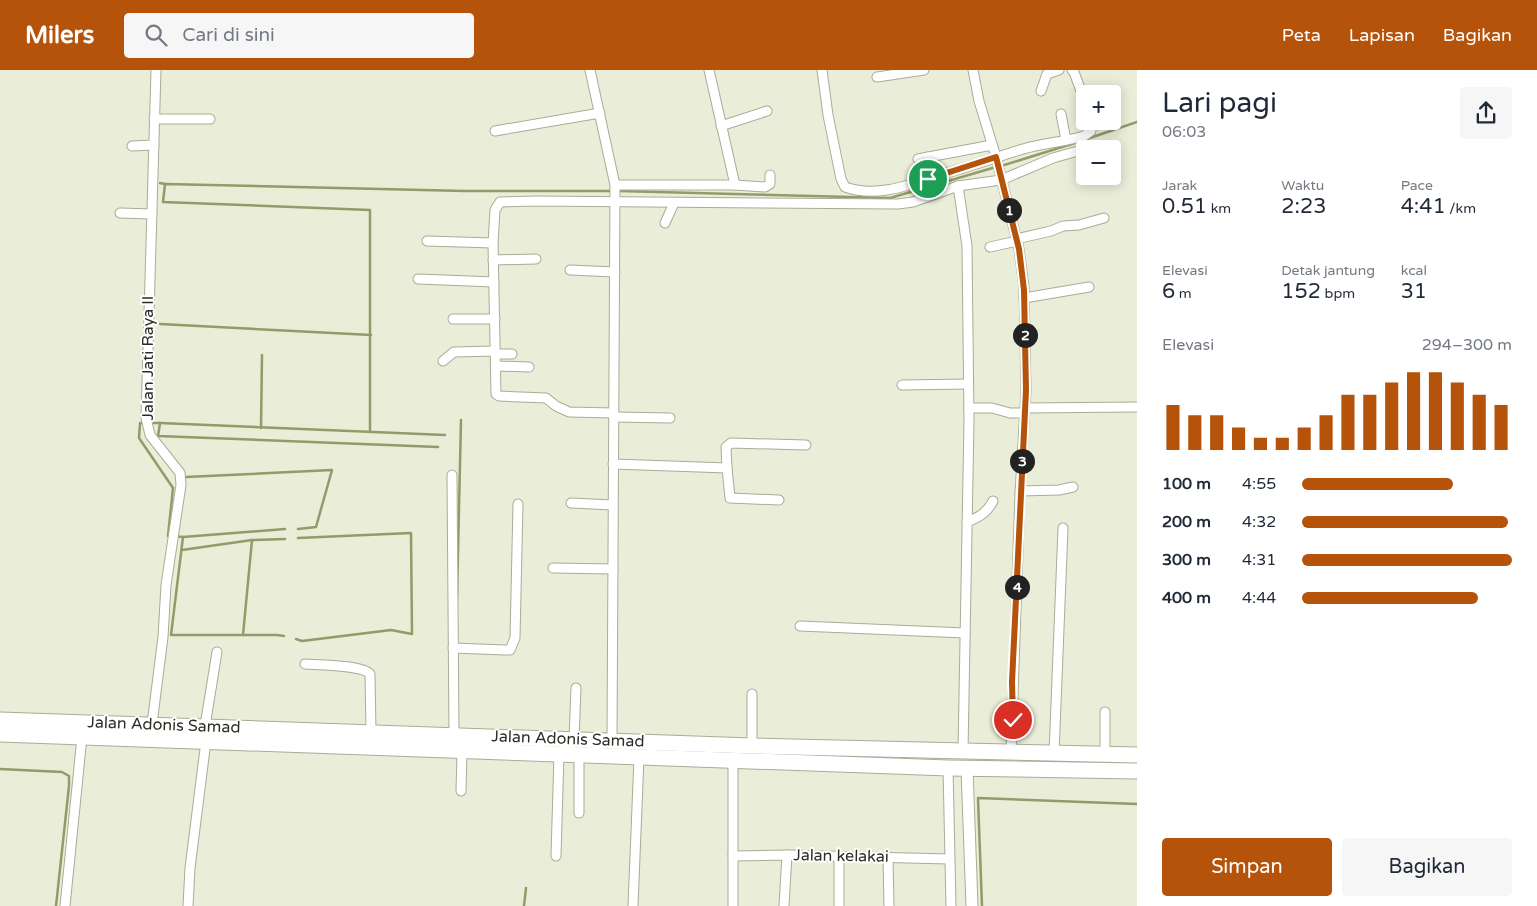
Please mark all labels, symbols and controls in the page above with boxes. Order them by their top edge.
search box [124,13,474,58]
text: Milers [25,21,94,50]
icon: search [142,21,170,49]
text: Cari di sini [182,24,275,46]
text: Peta [1282,24,1321,46]
text: Lapisan [1349,24,1415,46]
text: Bagikan [1443,24,1512,46]
map controls [1076,85,1121,185]
button: + [1076,85,1121,130]
text: Lari pagi [1162,86,1277,120]
button: share [1460,87,1512,139]
text: 06:03 [1162,122,1206,142]
button: − [1076,140,1121,185]
pin [907,158,949,200]
icon: arrive [914,165,942,193]
text: Jarak [1162,177,1197,194]
text: Waktu [1281,177,1324,194]
text: Pace [1401,177,1433,194]
text: 0.51 [1162,194,1207,219]
text: 2:23 [1281,194,1326,219]
text: 4:41 [1401,194,1446,219]
pin: 1 [996,198,1022,222]
text: km [1207,200,1231,217]
text: /km [1446,200,1476,217]
text: 1 [1005,202,1014,219]
text: Elevasi [1162,262,1208,279]
text: Detak jantung [1281,262,1375,279]
text: kcal [1401,262,1427,279]
text: 6 [1162,279,1175,304]
text: 152 [1281,279,1321,304]
text: 31 [1401,279,1427,304]
text: m [1175,285,1192,302]
text: bpm [1321,285,1355,302]
street label: Jalan Jati Raya II [138,296,158,420]
pin: 2 [1012,322,1038,348]
text: 2 [1021,327,1030,344]
text: Elevasi [1162,335,1214,355]
text: 294–300 m [1422,335,1512,355]
pin: 3 [1010,448,1034,474]
text: 3 [1018,453,1027,470]
text: 100 m [1162,474,1211,494]
text: 4:55 [1242,474,1276,494]
text: 200 m [1162,512,1211,532]
text: 4:32 [1242,512,1276,532]
text: 300 m [1162,550,1211,570]
text: 4:31 [1242,550,1276,570]
pin: 4 [1004,574,1030,600]
text: 4 [1013,579,1022,596]
text: 400 m [1162,588,1211,608]
text: 4:44 [1242,588,1276,608]
pin [992,699,1034,741]
icon: check [999,706,1027,734]
street label: Jalan Adonis Samad [87,712,241,738]
street label: Jalan Adonis Samad [491,726,645,752]
button: Simpan [1162,838,1332,896]
button: Bagikan [1342,838,1512,896]
street label: Jalan kelakai [793,845,889,867]

